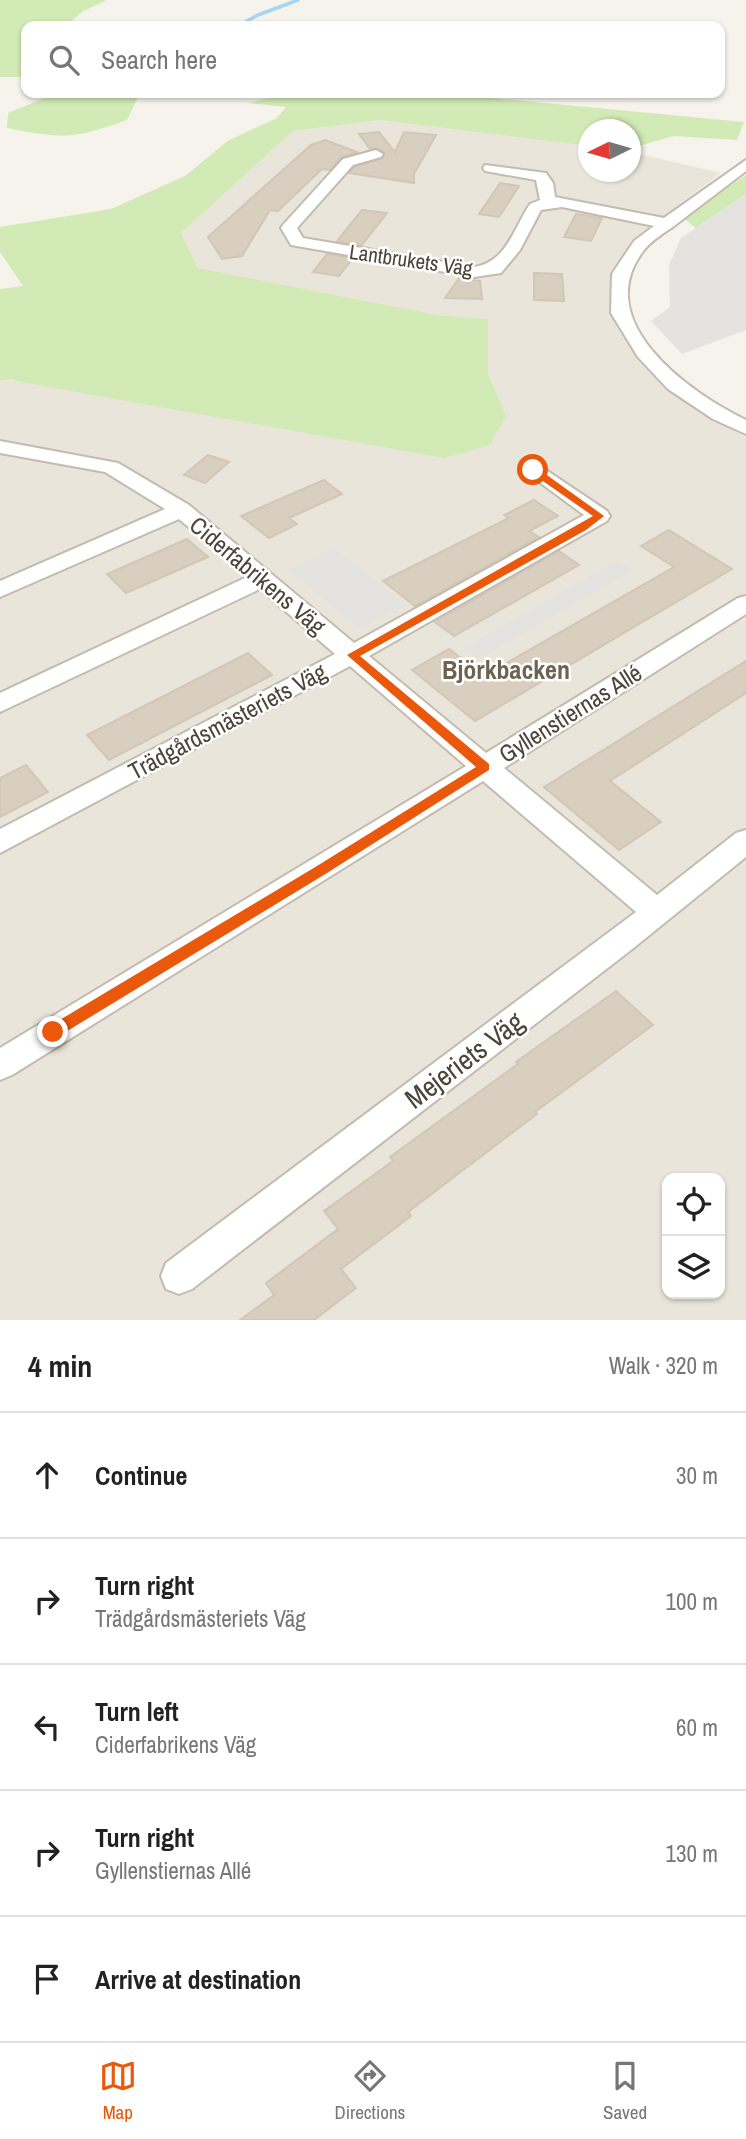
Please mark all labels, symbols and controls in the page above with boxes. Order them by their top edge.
search box [21,21,725,98]
icon: search [45,41,83,79]
text: Search here [101,42,217,77]
north arrow [578,119,641,182]
street label: Lantbrukets Väg [348,237,475,283]
route start [517,454,548,485]
street label: Ciderfabrikens Väg [183,509,333,641]
district label: Björkbacken [442,652,570,687]
street label: Trädgårdsmästeriets Väg [122,655,332,787]
street label: Gyllenstiernas Allé [492,656,648,770]
street label: Mejeriets Väg [397,1003,532,1117]
route end [37,1016,68,1047]
map controls [662,1173,725,1299]
button: locate [662,1173,725,1236]
button: layers [662,1236,725,1299]
text: 4 min [28,1346,92,1386]
text: Walk · 320 m [609,1350,718,1381]
icon: ahead [28,1456,66,1494]
text: Continue [95,1458,187,1493]
text: 30 m [676,1460,718,1491]
text: Turn right [95,1568,194,1603]
icon: right [28,1582,66,1620]
text: 100 m [666,1586,718,1617]
text: Trädgårdsmästeriets Väg [95,1603,306,1634]
text: Turn left [95,1694,179,1729]
icon: left [28,1708,66,1746]
text: 60 m [676,1712,718,1743]
text: Ciderfabrikens Väg [95,1729,256,1760]
text: Turn right [95,1820,194,1855]
icon: right [28,1834,66,1872]
text: 130 m [666,1838,718,1869]
text: Gyllenstiernas Allé [95,1855,251,1886]
icon: arrive [28,1960,66,1998]
text: Arrive at destination [95,1962,301,1997]
tab: Map [99,2057,137,2125]
tab: Directions [334,2057,405,2125]
tab: Saved [603,2057,647,2125]

